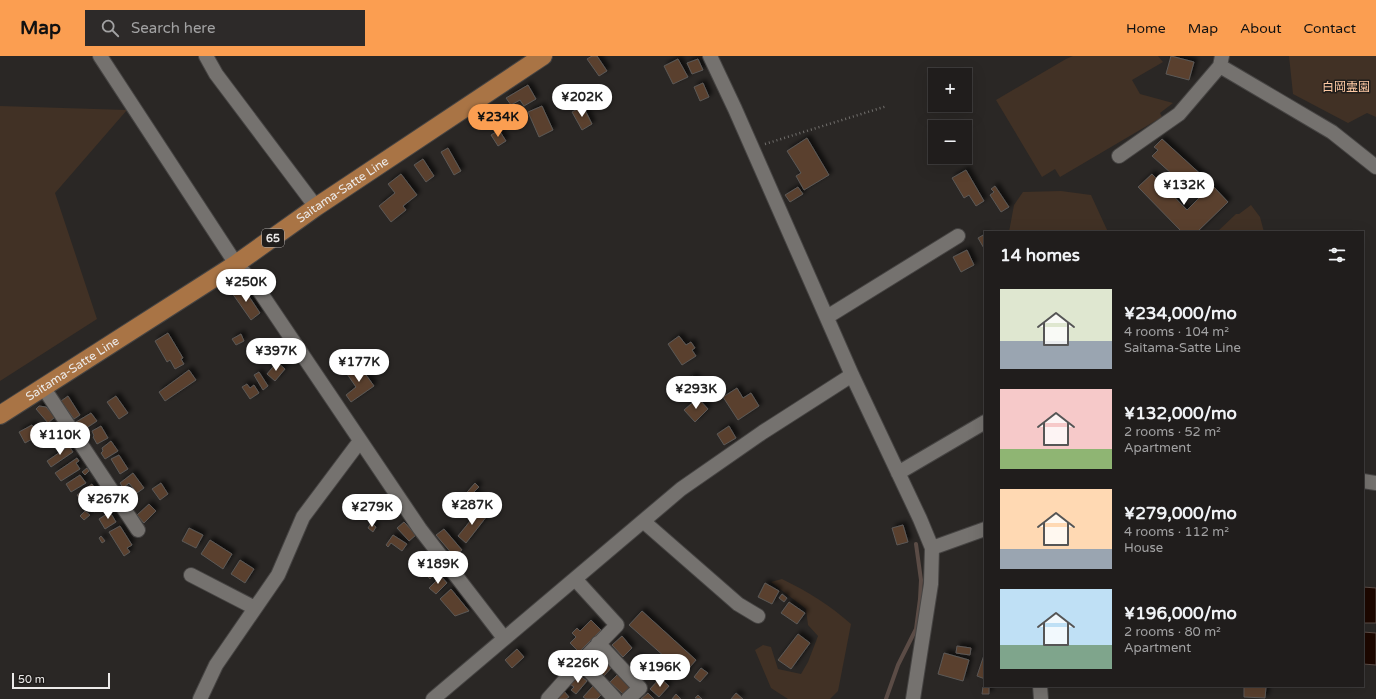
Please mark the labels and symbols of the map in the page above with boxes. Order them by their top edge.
park label: 白岡霊園 [1322,80,1370,94]
pin: ¥202K [554,84,610,118]
pin: ¥234K [470,104,526,138]
street label: Saitama-Satte Line [294,154,391,226]
pin: ¥132K [1156,172,1212,206]
road number: 65 [262,229,284,247]
pin: ¥250K [218,269,274,303]
street label: Saitama-Satte Line [23,334,122,404]
pin: ¥397K [248,338,304,372]
pin: ¥177K [331,349,387,383]
pin: ¥293K [668,376,724,410]
pin: ¥110K [32,422,88,456]
pin: ¥267K [80,486,136,520]
pin: ¥287K [444,492,500,526]
pin: ¥279K [344,494,400,528]
pin: ¥189K [410,551,466,585]
pin: ¥226K [550,650,606,684]
pin: ¥196K [632,654,688,688]
scale bar [12,671,110,690]

